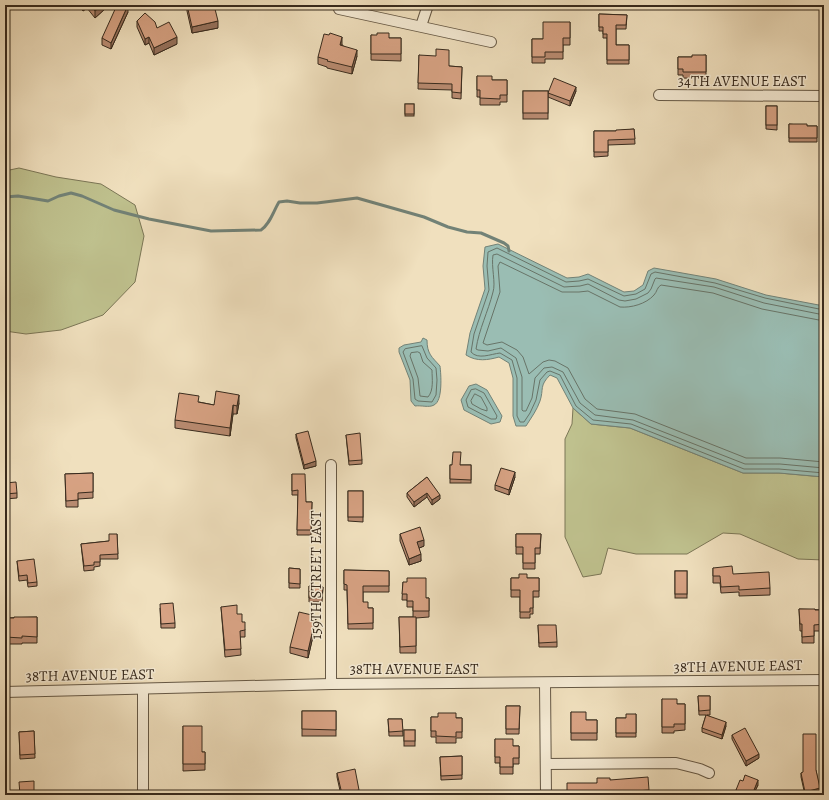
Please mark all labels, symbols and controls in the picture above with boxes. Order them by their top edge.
street label: 34TH AVENUE EAST [678,71,807,91]
street label: 159TH STREET EAST [306,510,326,639]
street label: 38TH AVENUE EAST [673,655,803,677]
street label: 38TH AVENUE EAST [350,659,479,679]
street label: 38TH AVENUE EAST [25,664,155,686]

